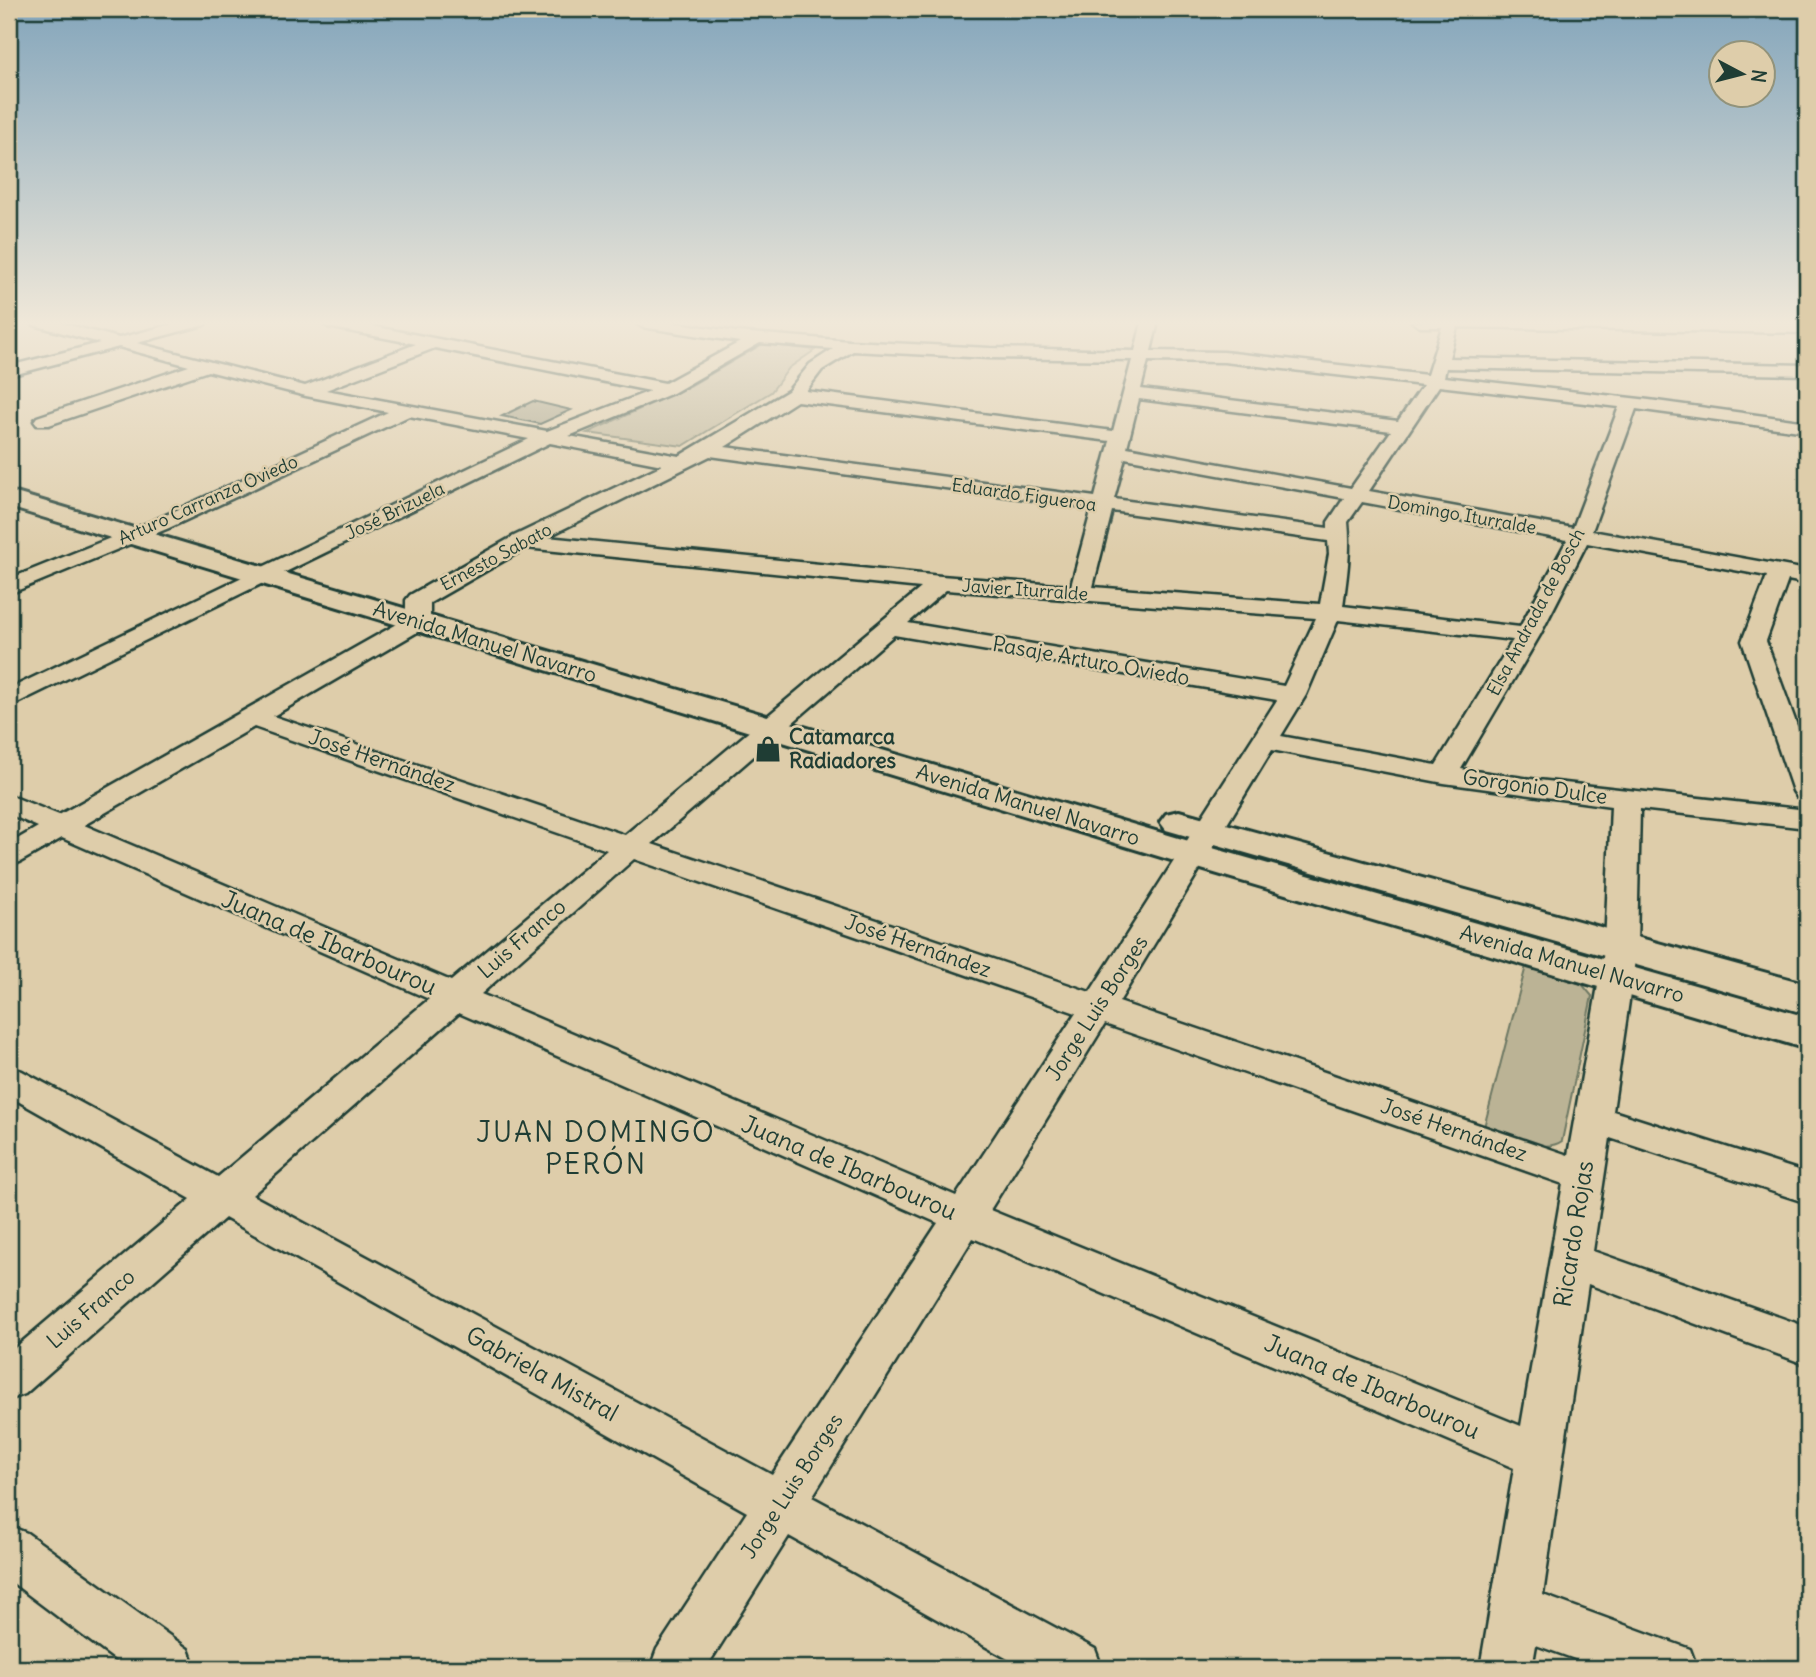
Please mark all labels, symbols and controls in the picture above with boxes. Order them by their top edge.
north arrow [1708,38,1778,108]
text: N [1746,68,1772,84]
street label: Arturo Carranza Oviedo [114,450,301,550]
street label: Eduardo Figueroa [950,473,1098,516]
street label: José Brizuela [341,477,448,544]
street label: Domingo Iturralde [1386,490,1538,539]
street label: Ernesto Sabato [436,517,556,596]
street label: Elsa Andrada de Bosch [1482,524,1590,700]
street label: Javier Iturralde [961,574,1089,605]
street label: Avenida Manuel Navarro [370,595,600,688]
street label: Pasaje Arturo Oviedo [990,630,1192,691]
street label: José Hernández [305,723,459,798]
place label: Catamarca Radiadores [789,723,897,774]
shop icon: Catamarca Radiadores [753,734,783,764]
street label: Avenida Manuel Navarro [913,758,1143,851]
street label: Gorgonio Dulce [1461,763,1609,810]
street label: Juana de Ibarbourou [217,883,441,1001]
street label: Luis Franco [472,893,571,984]
street label: José Hernández [841,908,995,983]
street label: Avenida Manuel Navarro [1457,919,1688,1009]
street label: Jorge Luis Borges [1040,930,1154,1086]
street label: José Hernández [1377,1092,1531,1167]
street label: Juana de Ibarbourou [737,1108,961,1226]
district label: JUAN DOMINGO PERÓN [476,1114,716,1182]
street label: Ricardo Rojas [1547,1159,1599,1309]
street label: Luis Franco [41,1263,140,1354]
street label: Gabriela Mistral [461,1319,624,1427]
street label: Juana de Ibarbourou [1260,1327,1484,1445]
street label: Jorge Luis Borges [735,1408,849,1564]

